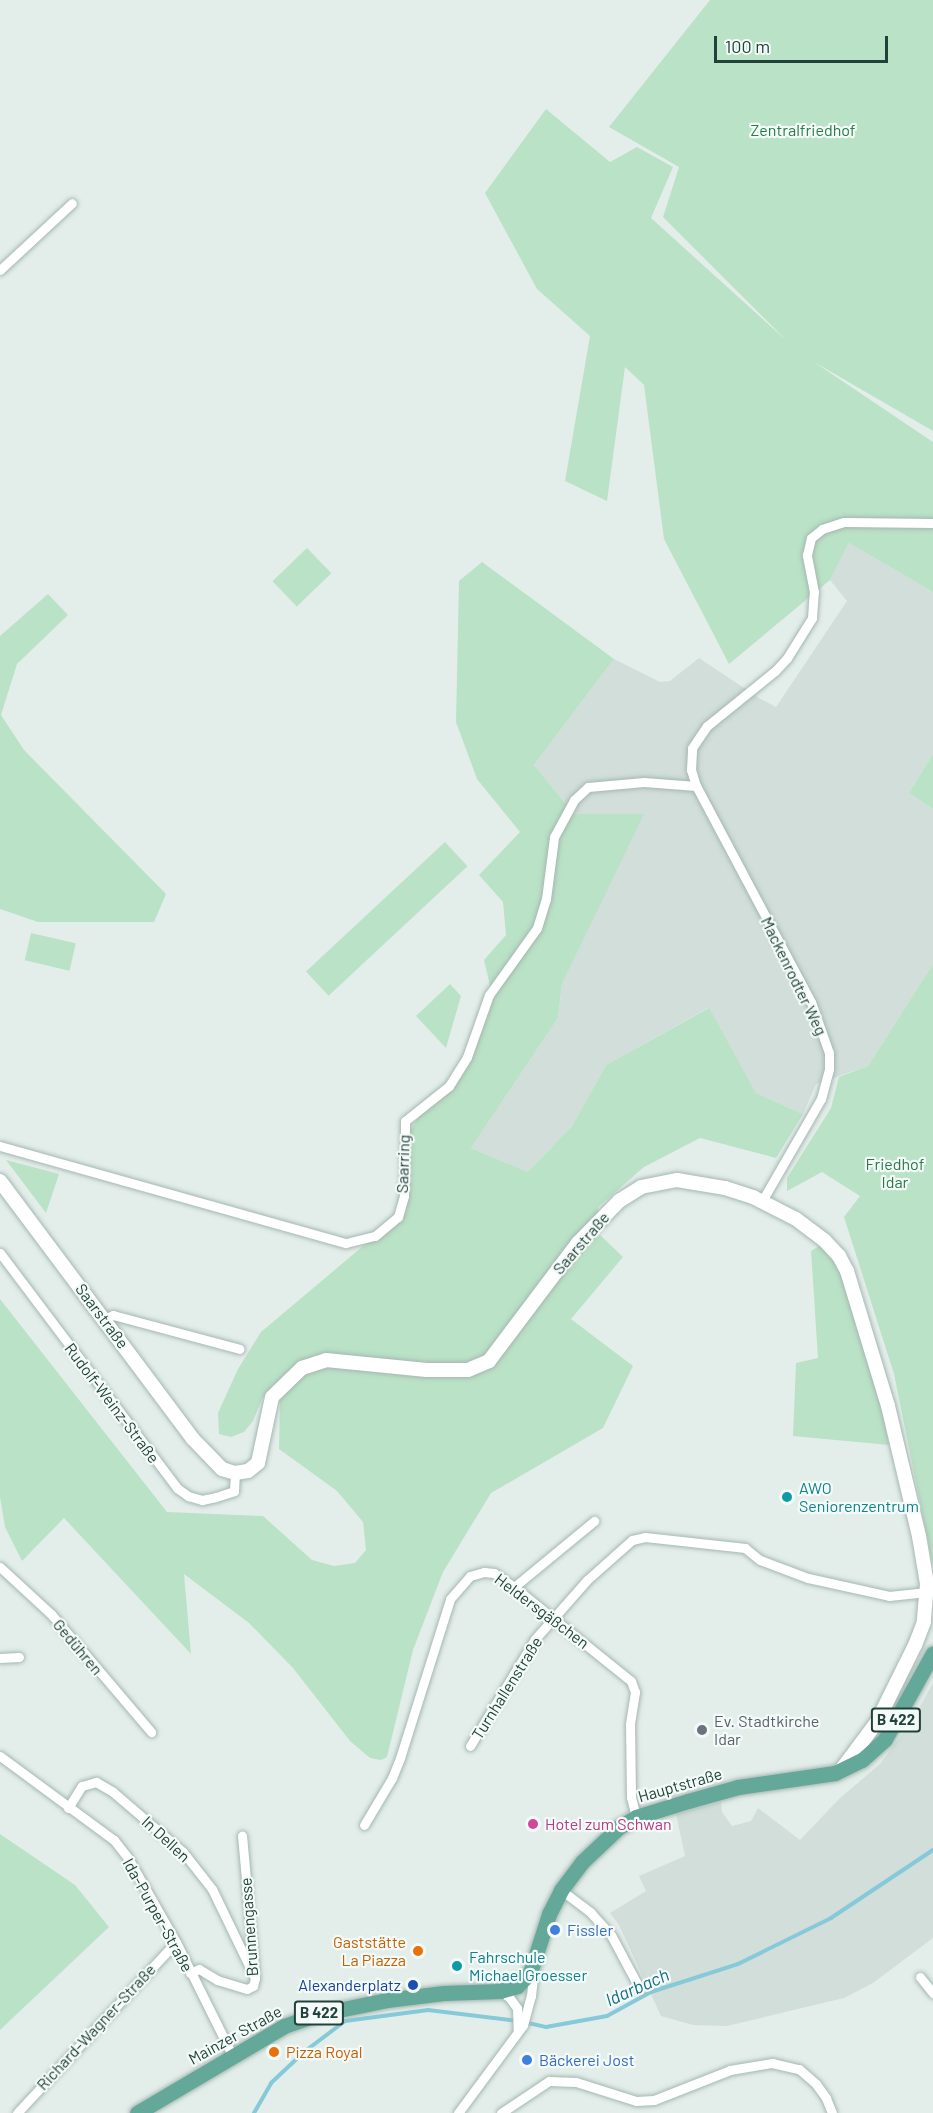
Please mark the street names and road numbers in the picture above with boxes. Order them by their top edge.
street label: Mackenrodter Weg [757,914,831,1038]
street label: Saarring [392,1134,414,1194]
street label: Saarstraße [549,1208,613,1278]
street label: Saarstraße [71,1280,133,1352]
street label: Rudolf-Weinz-Straße [61,1339,163,1467]
street label: Heldersgäßchen [491,1569,593,1653]
street label: Gedühren [49,1615,107,1679]
street label: Turnhallenstraße [468,1633,546,1743]
road number: B 422 [870,1708,922,1732]
street label: Hauptstraße [636,1764,724,1806]
street label: In Dellen [138,1812,194,1866]
street label: Ida-Purper-Straße [119,1855,197,1975]
street label: Brunnengasse [236,1877,262,1977]
street label: Richard-Wagner-Straße [33,1960,159,2094]
street label: Mainzer Straße [185,2001,285,2069]
road number: B 422 [294,2001,344,2025]

